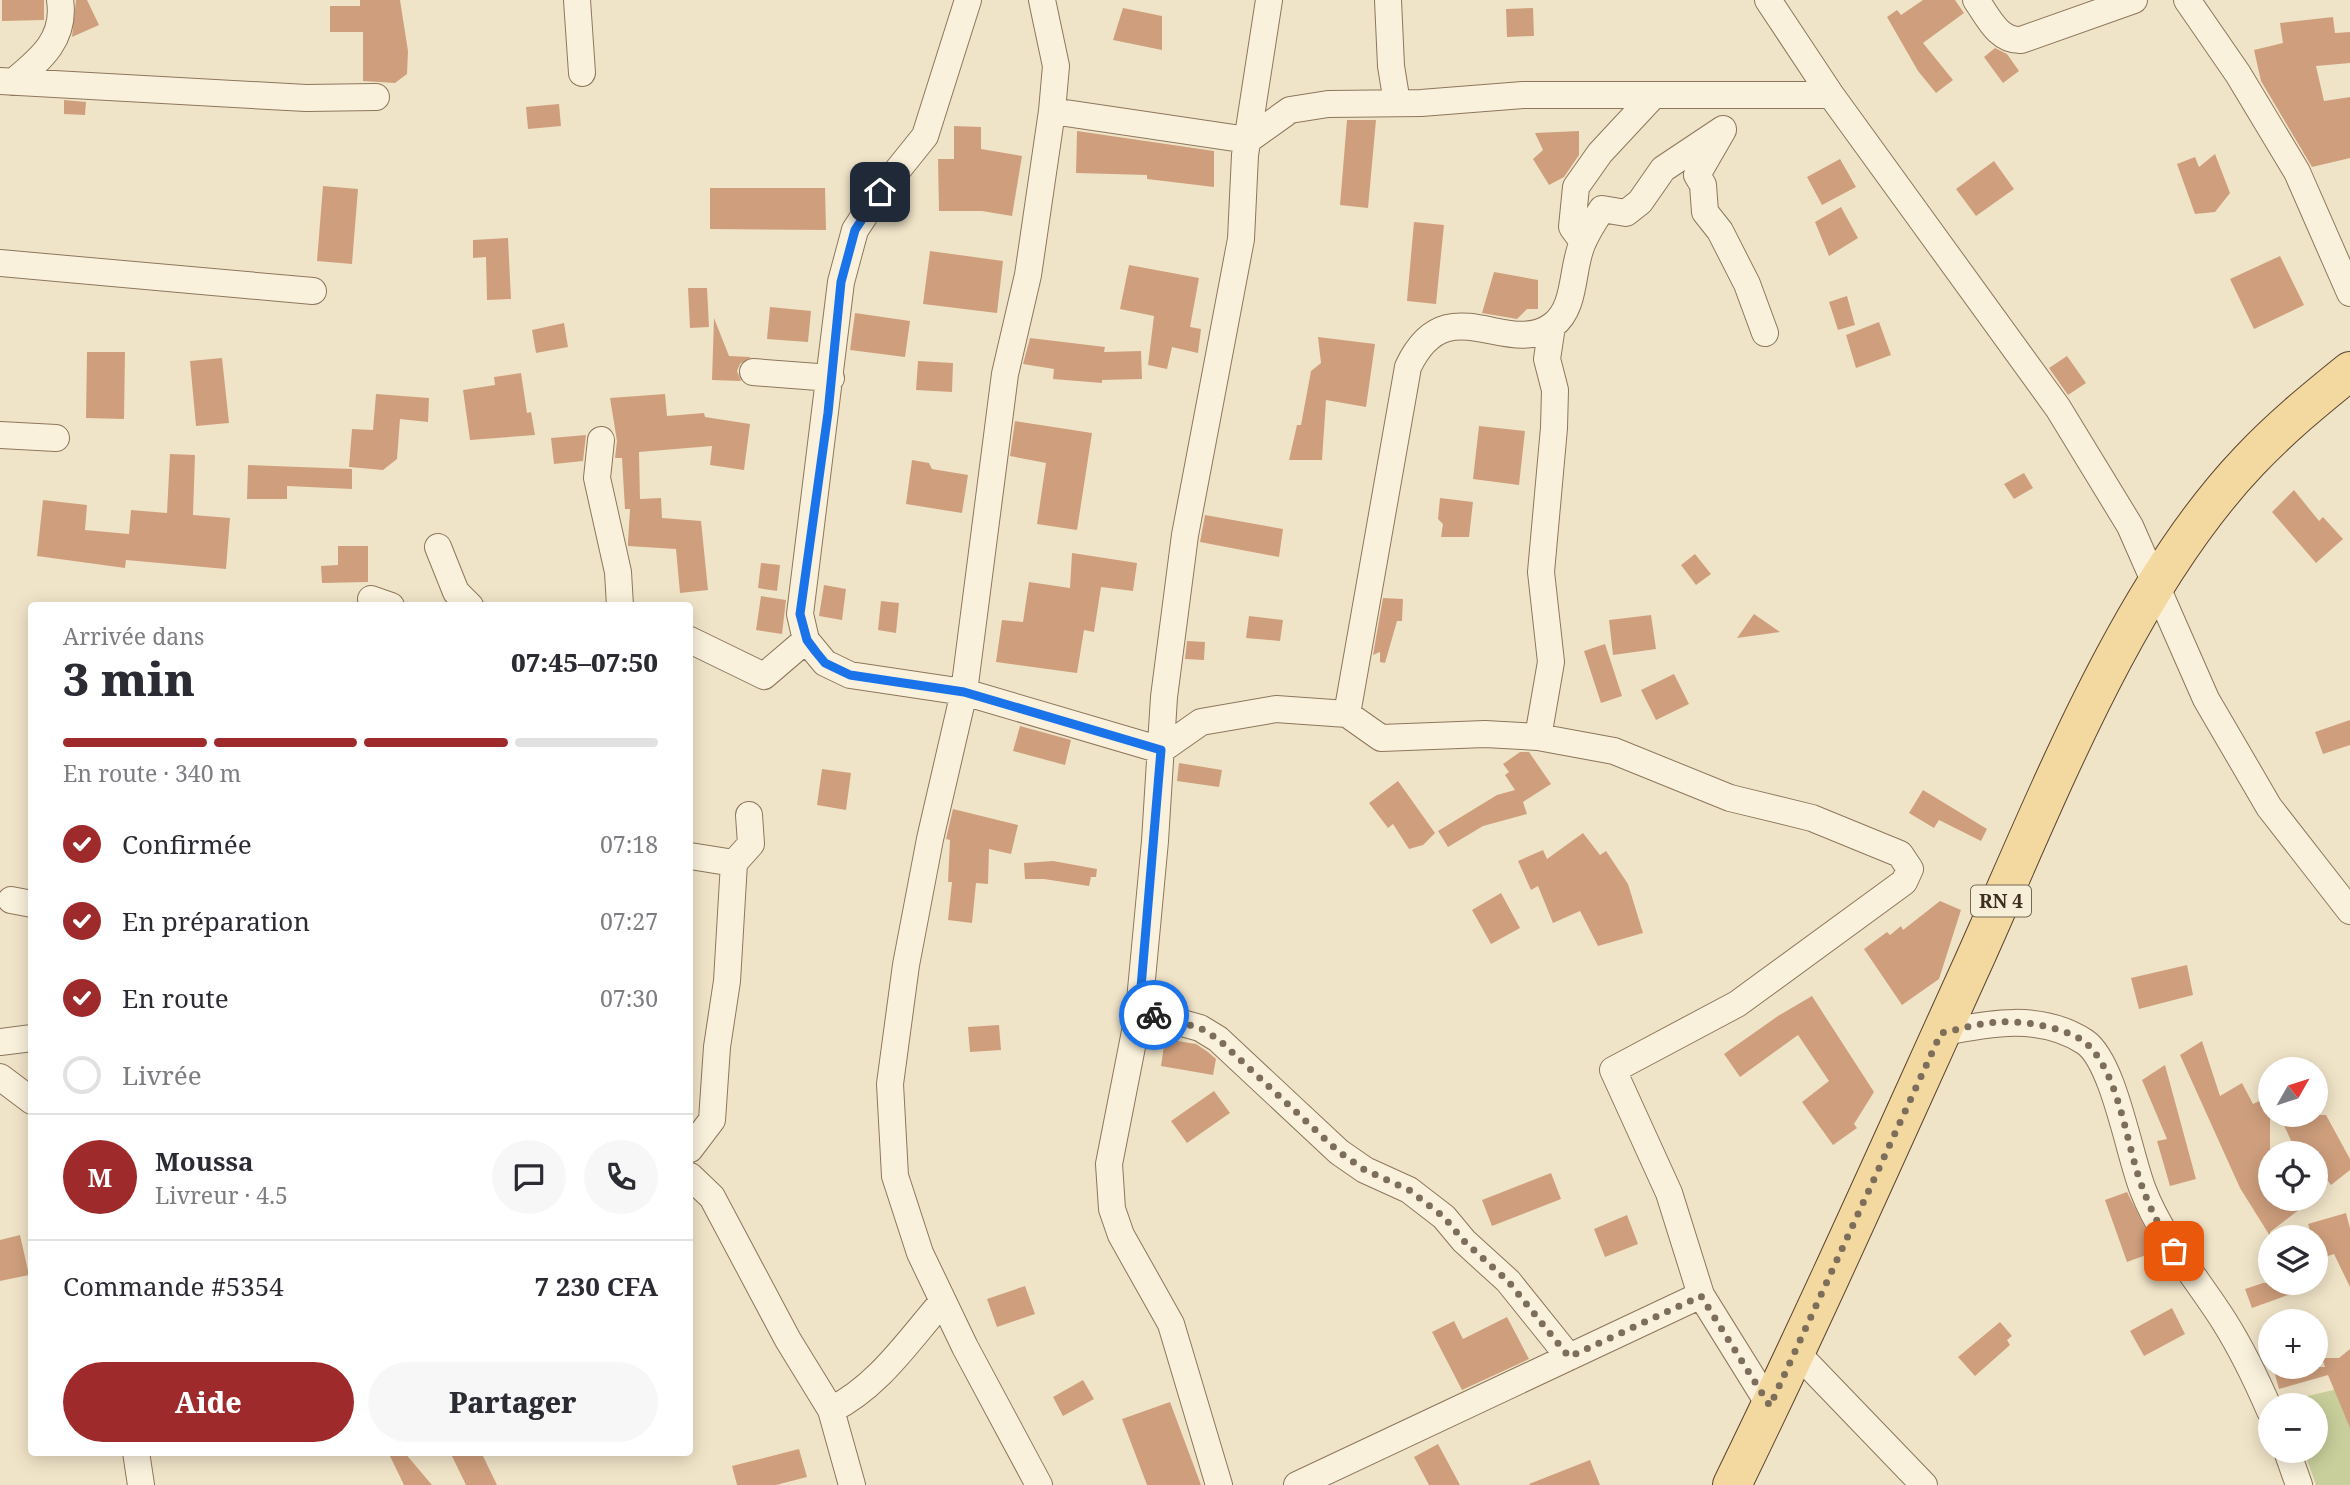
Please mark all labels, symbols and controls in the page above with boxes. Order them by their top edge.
pin [850,162,910,222]
icon: home [861,173,899,211]
text: Arrivée dans [63,620,204,652]
text: 07:45–07:50 [511,644,658,680]
text: 3 min [63,647,195,709]
text: En route · 340 m [63,757,241,789]
icon: check [63,825,101,863]
text: Confirmée [122,826,252,862]
text: 07:18 [600,828,658,860]
road number: RN 4 [1971,886,2031,917]
icon: check [63,902,101,940]
text: En préparation [122,903,310,939]
text: 07:27 [600,905,658,937]
icon: check [63,979,101,1017]
text: En route [122,980,229,1016]
courier [1119,980,1189,1050]
text: 07:30 [600,982,658,1014]
icon: bike [1135,996,1173,1034]
text: Livrée [122,1057,202,1093]
north arrow [2258,1057,2328,1127]
map controls [2258,1057,2328,1463]
button: chat [492,1140,566,1214]
button: phone [584,1140,658,1214]
button: locate [2258,1141,2328,1211]
text: Moussa [155,1143,254,1179]
text: M [88,1159,112,1195]
text: Livreur · 4.5 [155,1179,288,1211]
pin [2144,1221,2204,1281]
button: layers [2258,1225,2328,1295]
icon: bag [2155,1232,2193,1270]
text: Commande #5354 [63,1268,284,1304]
text: 7 230 CFA [534,1268,658,1304]
button: + [2258,1309,2328,1379]
button: Aide [63,1362,354,1442]
button: Partager [368,1362,658,1442]
button: − [2258,1393,2328,1463]

